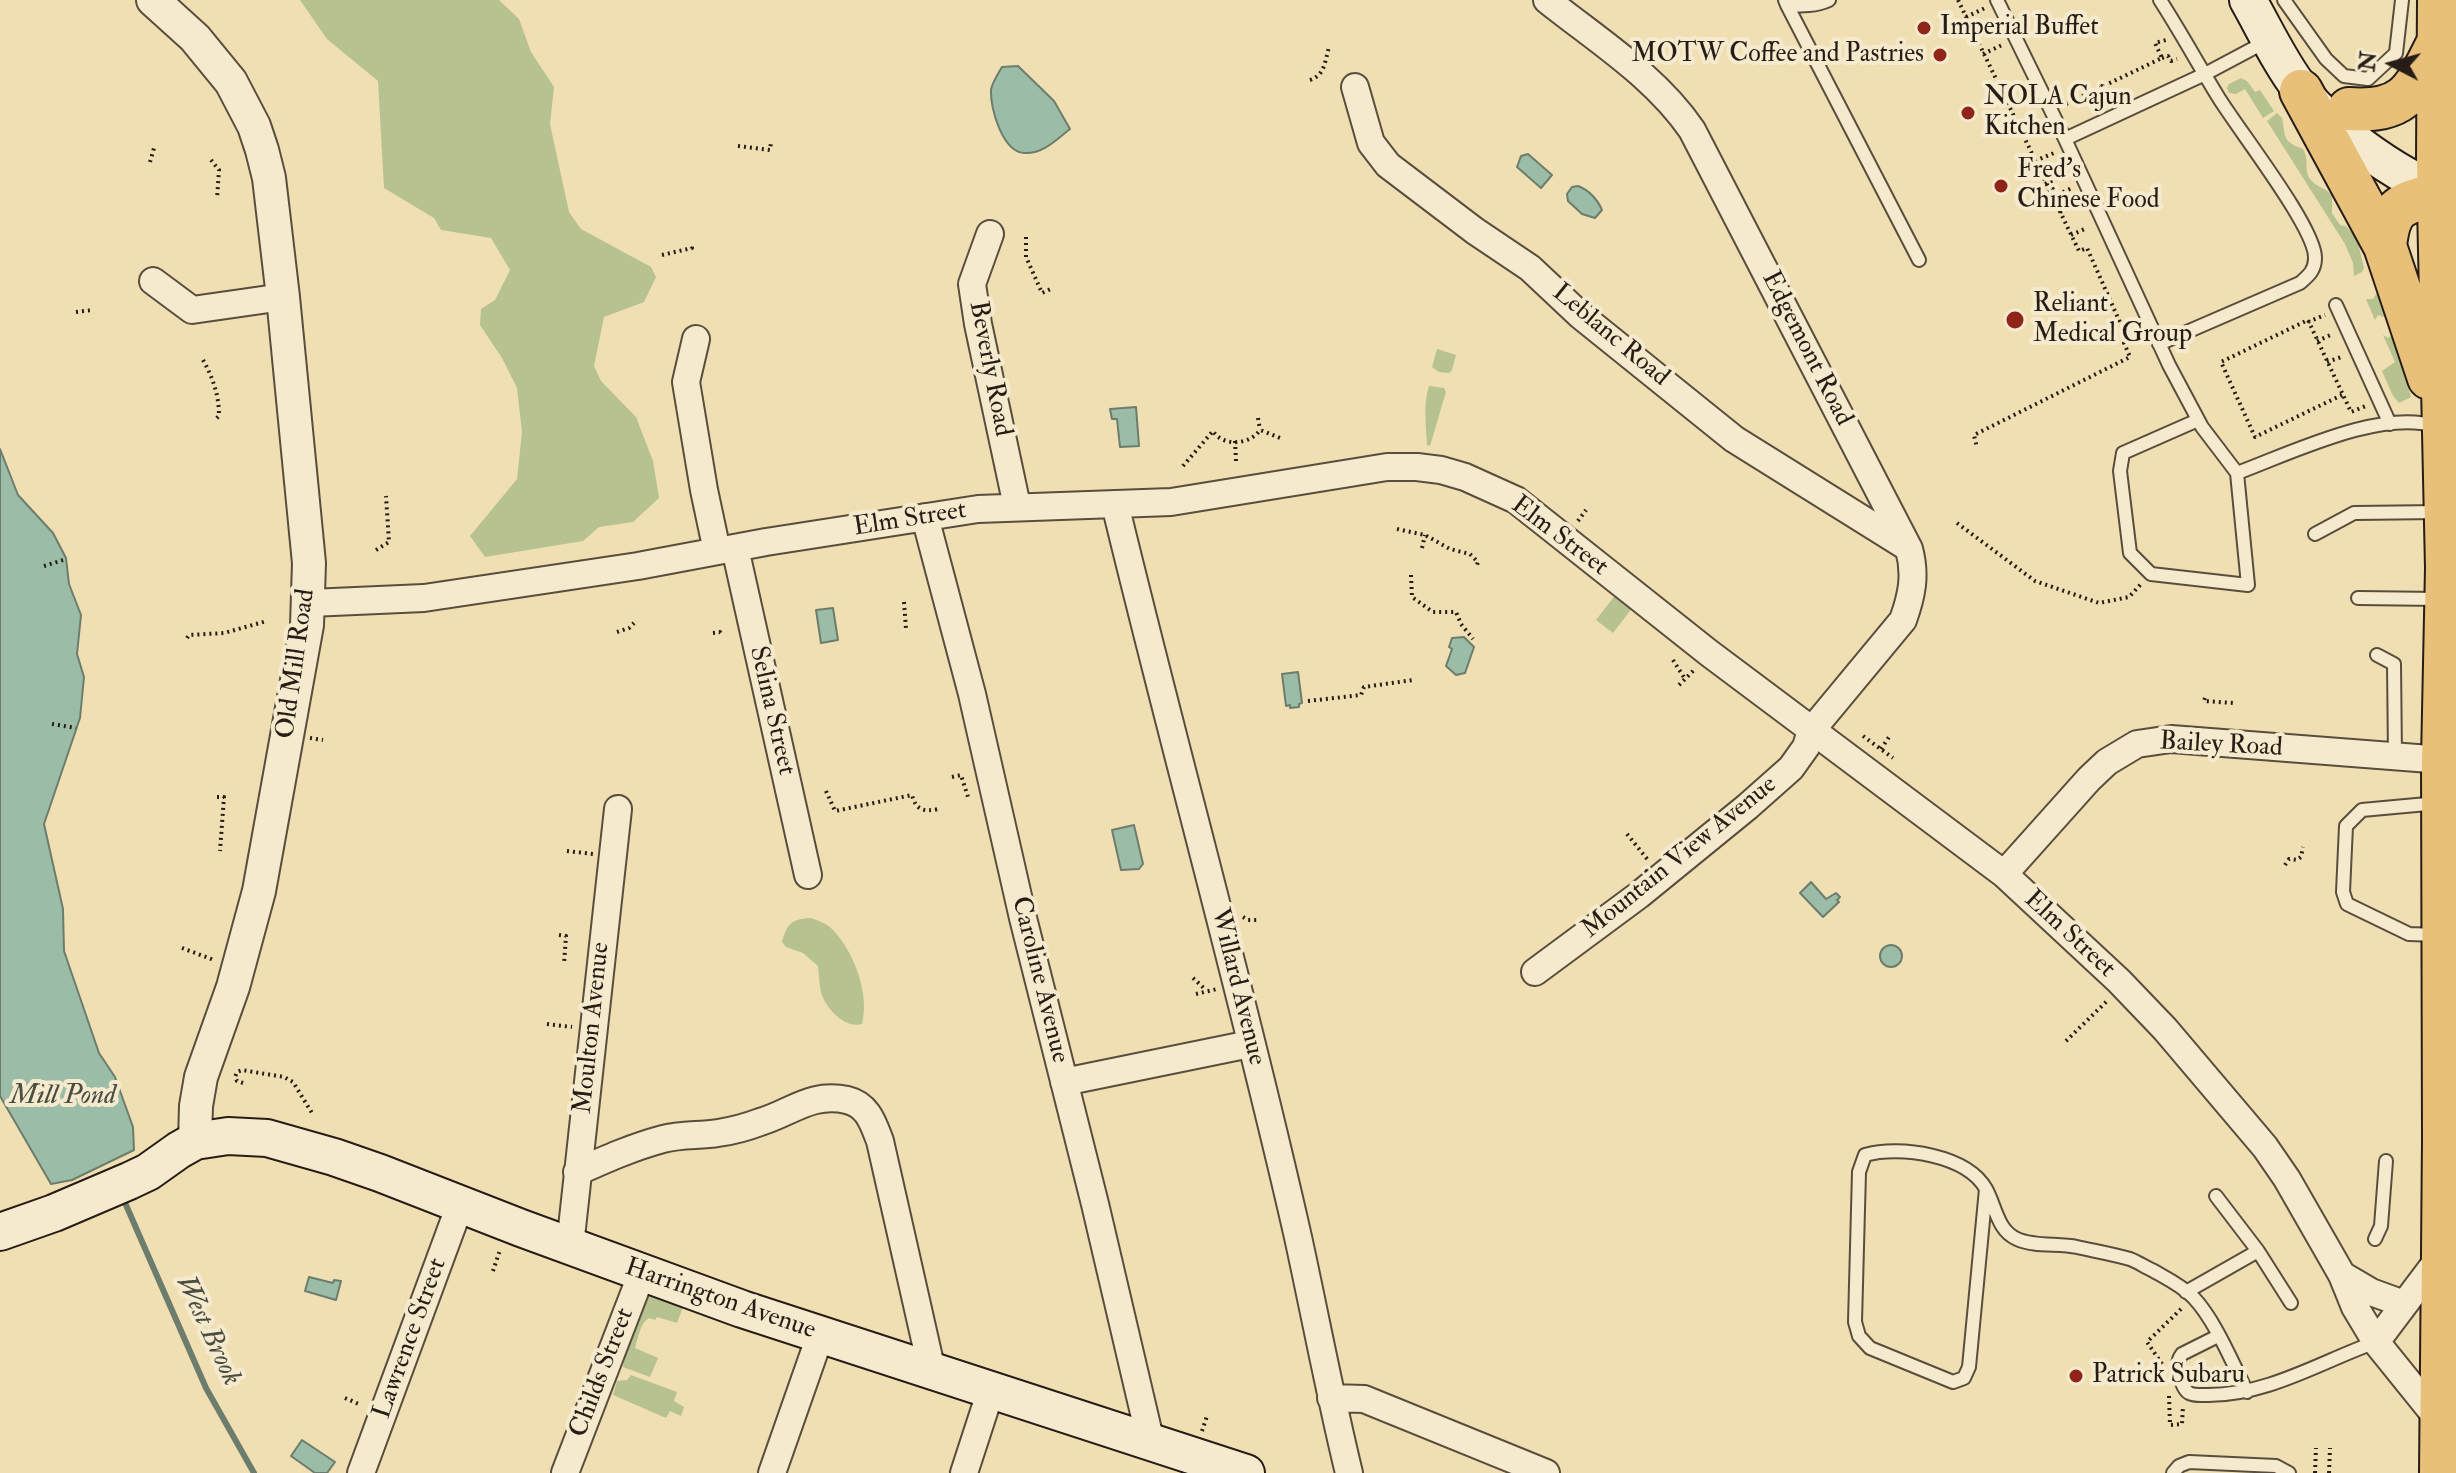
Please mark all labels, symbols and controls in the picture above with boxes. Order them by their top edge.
place label: Imperial Buffet [1940,12,2099,44]
marker: Imperial Buffet [1915,19,1933,37]
north arrow [2352,24,2432,104]
place label: MOTW Coffee and Pastries [1632,39,1924,71]
marker: MOTW Coffee and Pastries [1931,46,1949,64]
text: N [2353,50,2383,73]
place label: NOLA Cajun Kitchen [1984,82,2132,144]
marker: NOLA Cajun Kitchen [1959,104,1977,122]
place label: Fred's Chinese Food [2017,155,2160,216]
marker: Fred's Chinese Food [1992,177,2010,195]
street label: Edgemont Road [1754,267,1858,431]
street label: Leblanc Road [1545,278,1675,394]
place label: Reliant Medical Group [2033,289,2192,350]
street label: Beverly Road [961,299,1017,439]
marker: Reliant Medical Group [2004,309,2026,331]
street label: Elm Street [1504,490,1614,584]
street label: Elm Street [851,496,969,544]
street label: Old Mill Road [271,587,323,741]
street label: Selina Street [741,644,801,778]
street label: Bailey Road [2159,727,2283,765]
street label: Mountain View Avenue [1576,770,1784,946]
street label: Elm Street [2017,885,2121,985]
street label: Caroline Avenue [1003,894,1075,1066]
street label: Willard Avenue [1202,905,1272,1069]
street label: Moulton Avenue [568,941,618,1115]
water label: Mill Pond [10,1080,116,1114]
street label: Harrington Avenue [621,1253,819,1347]
street label: Lawrence Street [368,1254,454,1424]
water label: West Brook [167,1270,247,1392]
street label: Childs Street [564,1304,642,1442]
place label: Patrick Subaru [2092,1360,2245,1392]
marker: Patrick Subaru [2067,1367,2085,1385]

